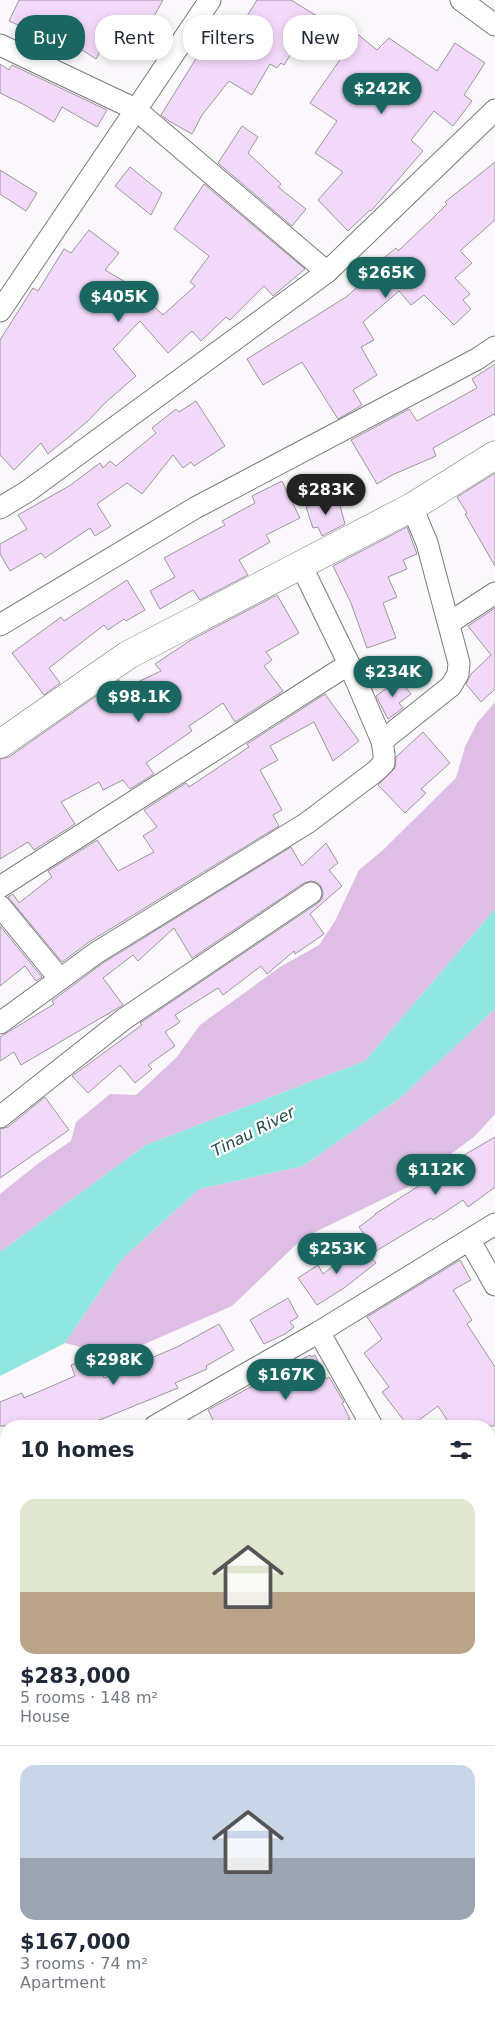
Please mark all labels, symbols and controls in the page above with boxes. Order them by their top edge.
chip: Buy [15,15,85,60]
chip: Rent [95,15,173,60]
chip: Filters [183,15,273,60]
chip: New [283,15,358,60]
pin: $242K [347,72,417,115]
text: $242K [354,79,410,98]
pin: $265K [351,256,421,299]
text: $265K [358,263,414,282]
pin: $405K [84,280,154,323]
text: $405K [91,287,147,306]
pin: $283K [291,474,361,516]
text: $283K [298,480,354,499]
pin: $234K [358,656,428,698]
text: $234K [365,662,421,681]
pin: $98.1K [98,680,180,723]
text: $98.1K [107,687,171,706]
water label: Tinau River [208,1102,299,1161]
pin: $112K [401,1154,471,1196]
text: $112K [408,1160,464,1179]
pin: $253K [302,1232,372,1275]
text: $253K [309,1239,365,1258]
pin: $298K [79,1344,149,1386]
text: $298K [86,1350,142,1369]
pin: $167K [251,1358,321,1401]
text: $167K [258,1365,314,1384]
icon: filters [447,1436,475,1464]
text: 10 homes [20,1438,135,1462]
icon: home [203,1532,293,1622]
text: $283,000 [20,1664,130,1688]
text: 5 rooms · 148 m² [20,1688,158,1707]
text: House [20,1707,70,1726]
icon: home [203,1797,293,1887]
text: $167,000 [20,1930,130,1954]
text: 3 rooms · 74 m² [20,1954,148,1973]
text: Apartment [20,1973,106,1992]

